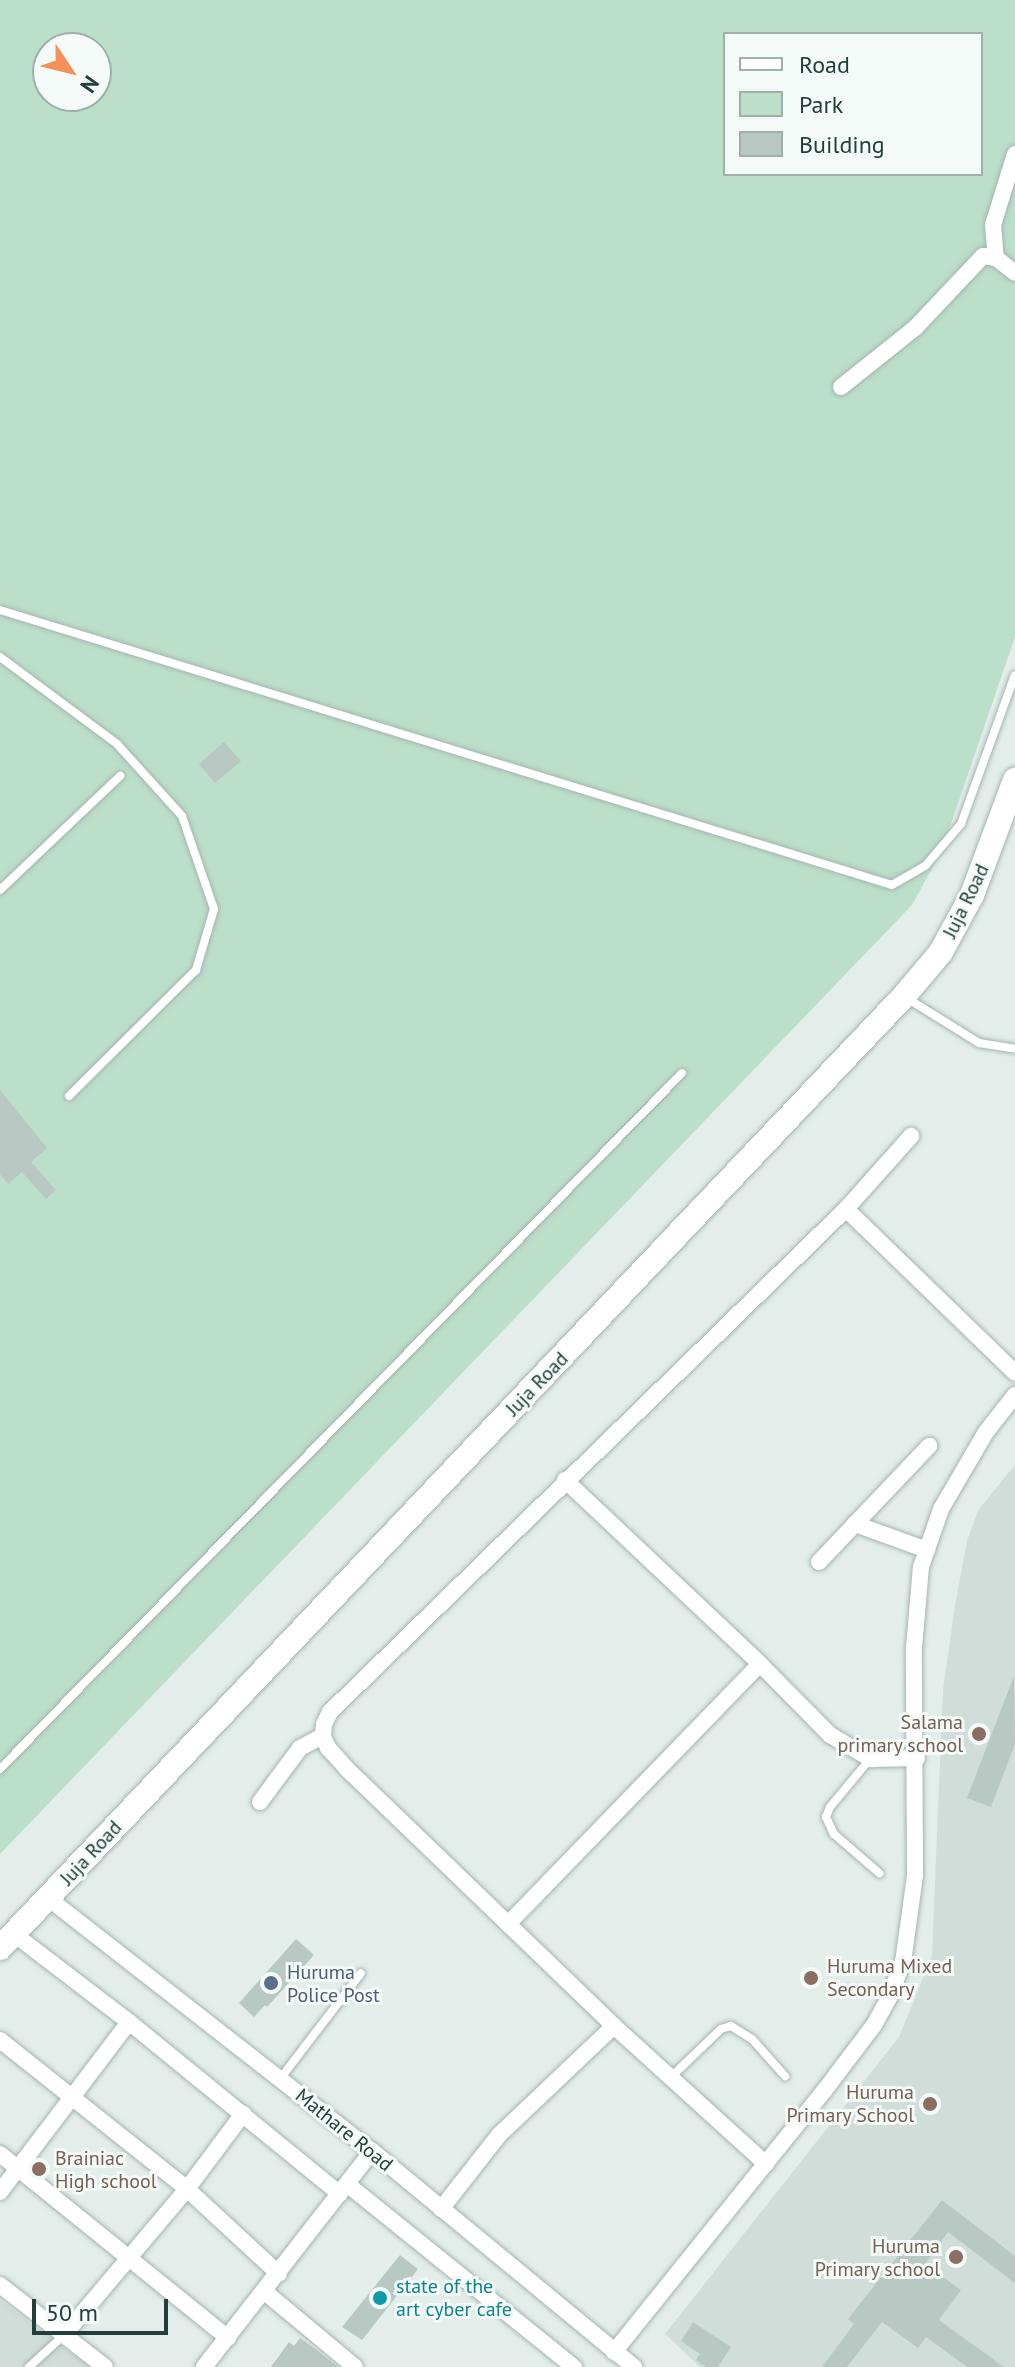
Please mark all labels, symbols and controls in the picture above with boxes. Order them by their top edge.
north arrow [32,32,112,112]
legend [723,32,983,176]
text: Road [799,49,850,80]
text: N [74,71,106,99]
text: Park [799,89,843,120]
text: Building [799,129,885,160]
street label: Juja Road [938,860,994,942]
street label: Juja Road [501,1347,573,1421]
place label: Salama primary school [837,1710,963,1757]
marker: Salama primary school [970,1725,988,1743]
street label: Juja Road [55,1816,127,1890]
place label: Huruma Mixed Secondary [827,1954,952,2001]
place label: Huruma Police Post [287,1960,380,2007]
marker: Huruma Mixed Secondary [802,1969,820,1987]
marker: Huruma Police Post [262,1974,280,1992]
place label: Huruma Primary School [786,2080,914,2127]
street label: Mathare Road [291,2084,397,2176]
marker: Huruma Primary School [921,2095,939,2113]
place label: Brainiac High school [55,2146,156,2193]
marker: Brainiac High school [30,2160,48,2178]
place label: Huruma Primary school [814,2234,940,2281]
marker: Huruma Primary school [947,2248,965,2266]
place label: state of the art cyber cafe [396,2274,512,2321]
scale bar [36,2283,172,2333]
marker: state of the art cyber cafe [371,2289,389,2307]
text: 50 m [46,2297,98,2328]

